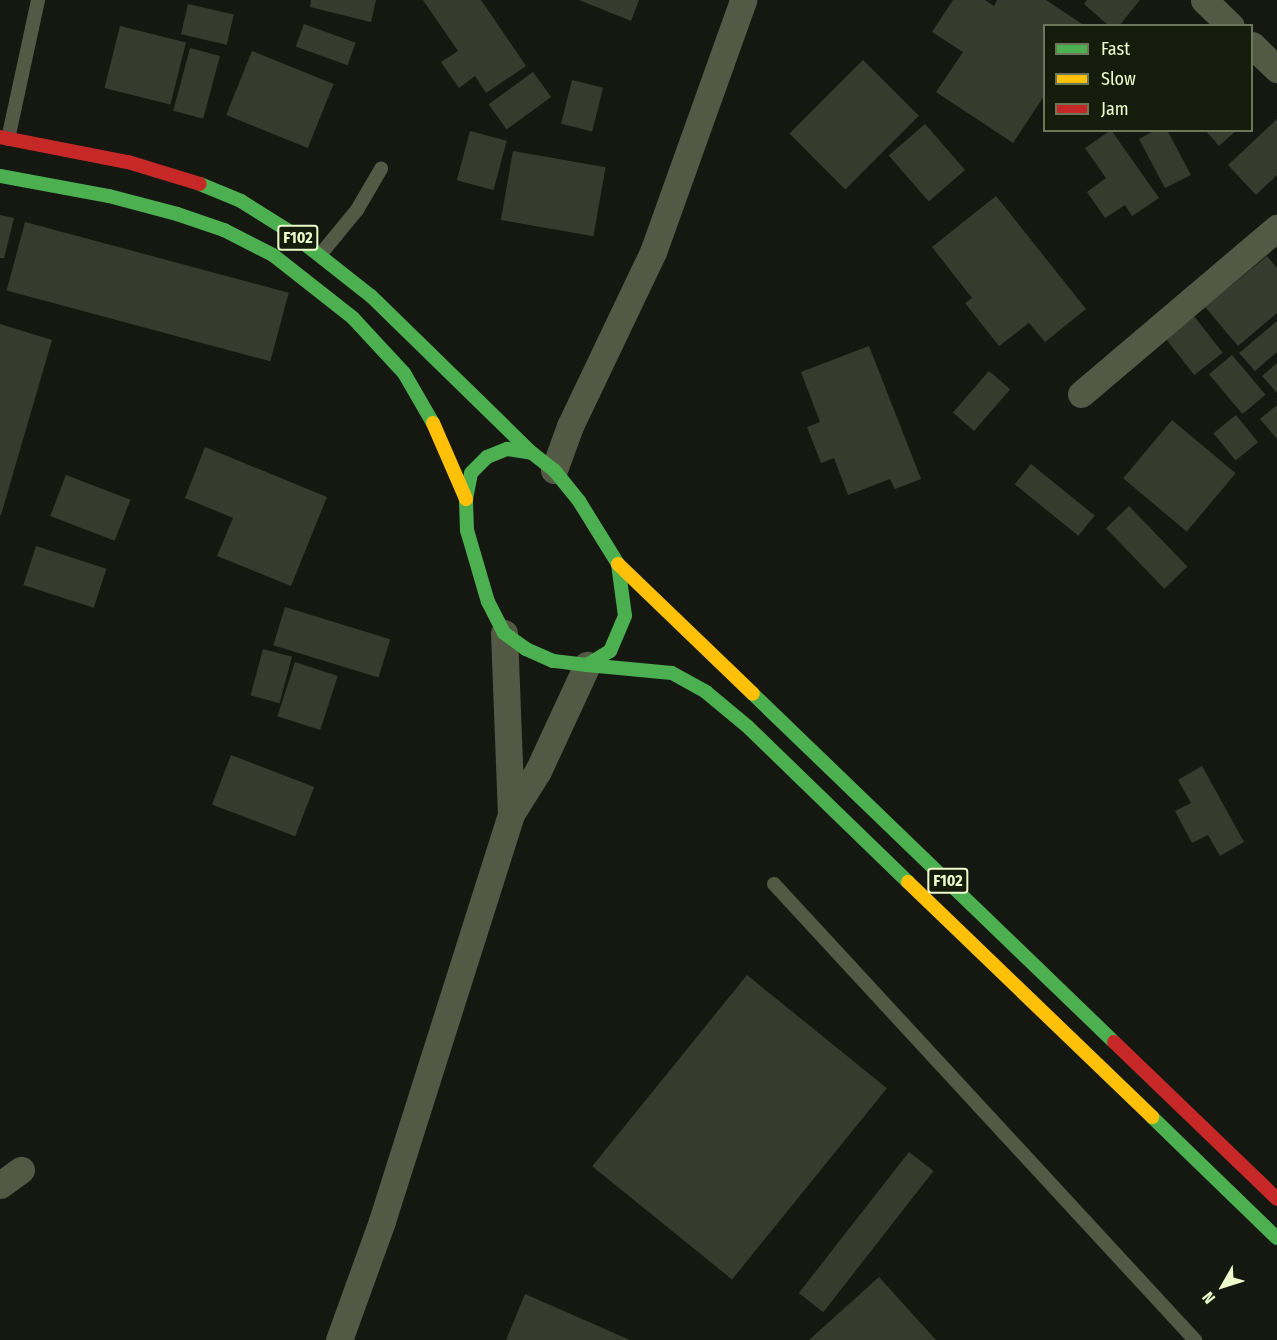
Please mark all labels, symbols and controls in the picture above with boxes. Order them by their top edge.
legend [1043,24,1253,132]
text: Fast [1101,38,1130,60]
text: Slow [1101,68,1136,90]
text: Jam [1101,98,1129,120]
road number: F102 [277,225,319,251]
road number: F102 [927,868,969,894]
north arrow [1193,1256,1253,1316]
text: N [1198,1288,1219,1307]

